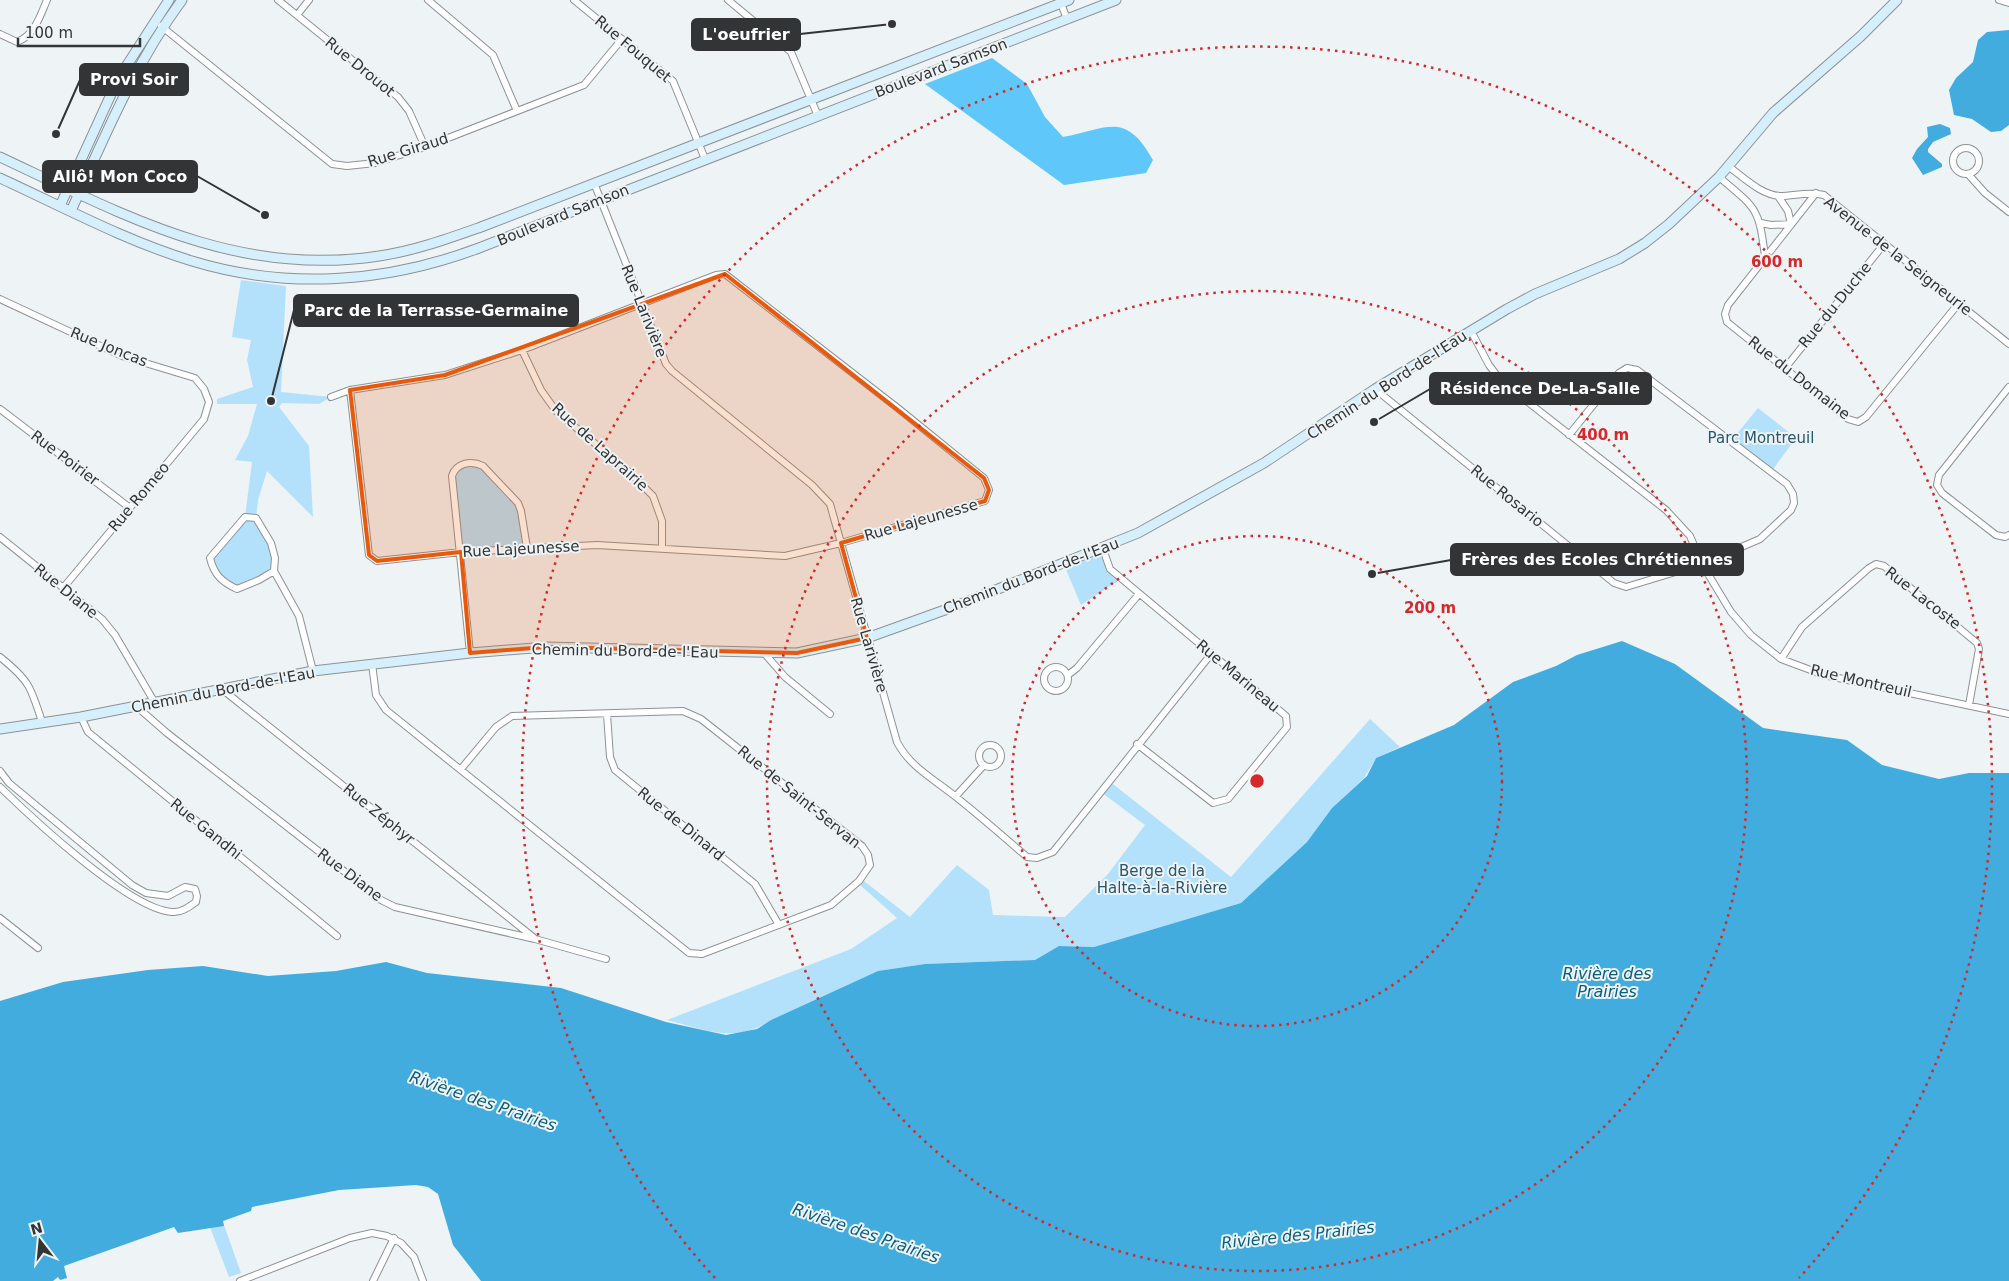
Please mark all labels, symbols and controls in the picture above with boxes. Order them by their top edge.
street label: Rue Fouquet [591,12,675,86]
scale bar [18,15,140,47]
callout: L'oeufrier [692,19,800,50]
text: 100 m [25,24,73,42]
text: L'oeufrier [702,25,790,44]
street label: Rue Drouot [322,33,399,101]
street label: Boulevard Samson [872,34,1010,102]
callout: Provi Soir [80,64,188,95]
text: Provi Soir [90,70,178,89]
street label: Rue Giraud [365,129,451,171]
callout: Allô! Mon Coco [43,161,197,192]
text: Allô! Mon Coco [53,167,187,186]
street label: Boulevard Samson [495,180,631,250]
street label: Avenue de la Seigneurie [1821,193,1975,319]
text: 600 m [1751,253,1803,271]
street label: Rue du Duche [1795,258,1875,352]
street label: Rue Larivière [617,262,671,360]
callout: Parc de la Terrasse-Germaine [294,295,578,326]
text: Parc de la Terrasse-Germaine [304,301,568,320]
street label: Rue Joncas [68,323,150,371]
street label: Chemin du Bord-de-l'Eau [1304,327,1470,443]
street label: Rue du Domaine [1744,333,1854,423]
callout: Résidence De-La-Salle [1430,373,1651,404]
text: Résidence De-La-Salle [1440,379,1640,398]
street label: Rue de Laprairie [548,399,652,495]
street label: Rue Poirier [27,426,103,490]
text: 400 m [1577,426,1629,444]
park label: Parc Montreuil [1708,429,1814,447]
street label: Rue Romeo [105,459,173,535]
street label: Rue Rosario [1467,461,1547,531]
street label: Rue Lajeunesse [862,495,980,545]
street label: Chemin du Bord-de-l'Eau [940,534,1122,618]
street label: Rue Lajeunesse [462,537,580,561]
callout: Frères des Ecoles Chrétiennes [1451,544,1743,575]
text: Frères des Ecoles Chrétiennes [1461,550,1733,569]
street label: Rue Diane [30,560,102,622]
street label: Rue Lacoste [1882,563,1964,633]
street label: Rue Larivière [847,595,891,695]
text: 200 m [1404,599,1456,617]
street label: Rue Marineau [1193,636,1283,716]
street label: Chemin du Bord-de-l'Eau [531,640,719,662]
street label: Rue Montreuil [1808,661,1914,701]
street label: Chemin du Bord-de-l'Eau [130,663,316,717]
street label: Rue de Saint-Servan [734,742,864,852]
centre of rings [1248,772,1266,790]
street label: Rue Zéphyr [340,780,419,849]
street label: Rue de Dinard [634,783,728,865]
street label: Rue Gandhi [167,795,245,863]
street label: Rue Diane [314,845,386,905]
park label: Berge de la Halte-à-la-Rivière [1097,862,1227,897]
water label: Rivière des Prairies [1562,964,1652,1001]
water label: Rivière des Prairies [407,1067,559,1135]
water label: Rivière des Prairies [790,1199,942,1267]
north arrow [15,1216,65,1266]
water label: Rivière des Prairies [1220,1218,1376,1252]
text: N [29,1219,44,1238]

